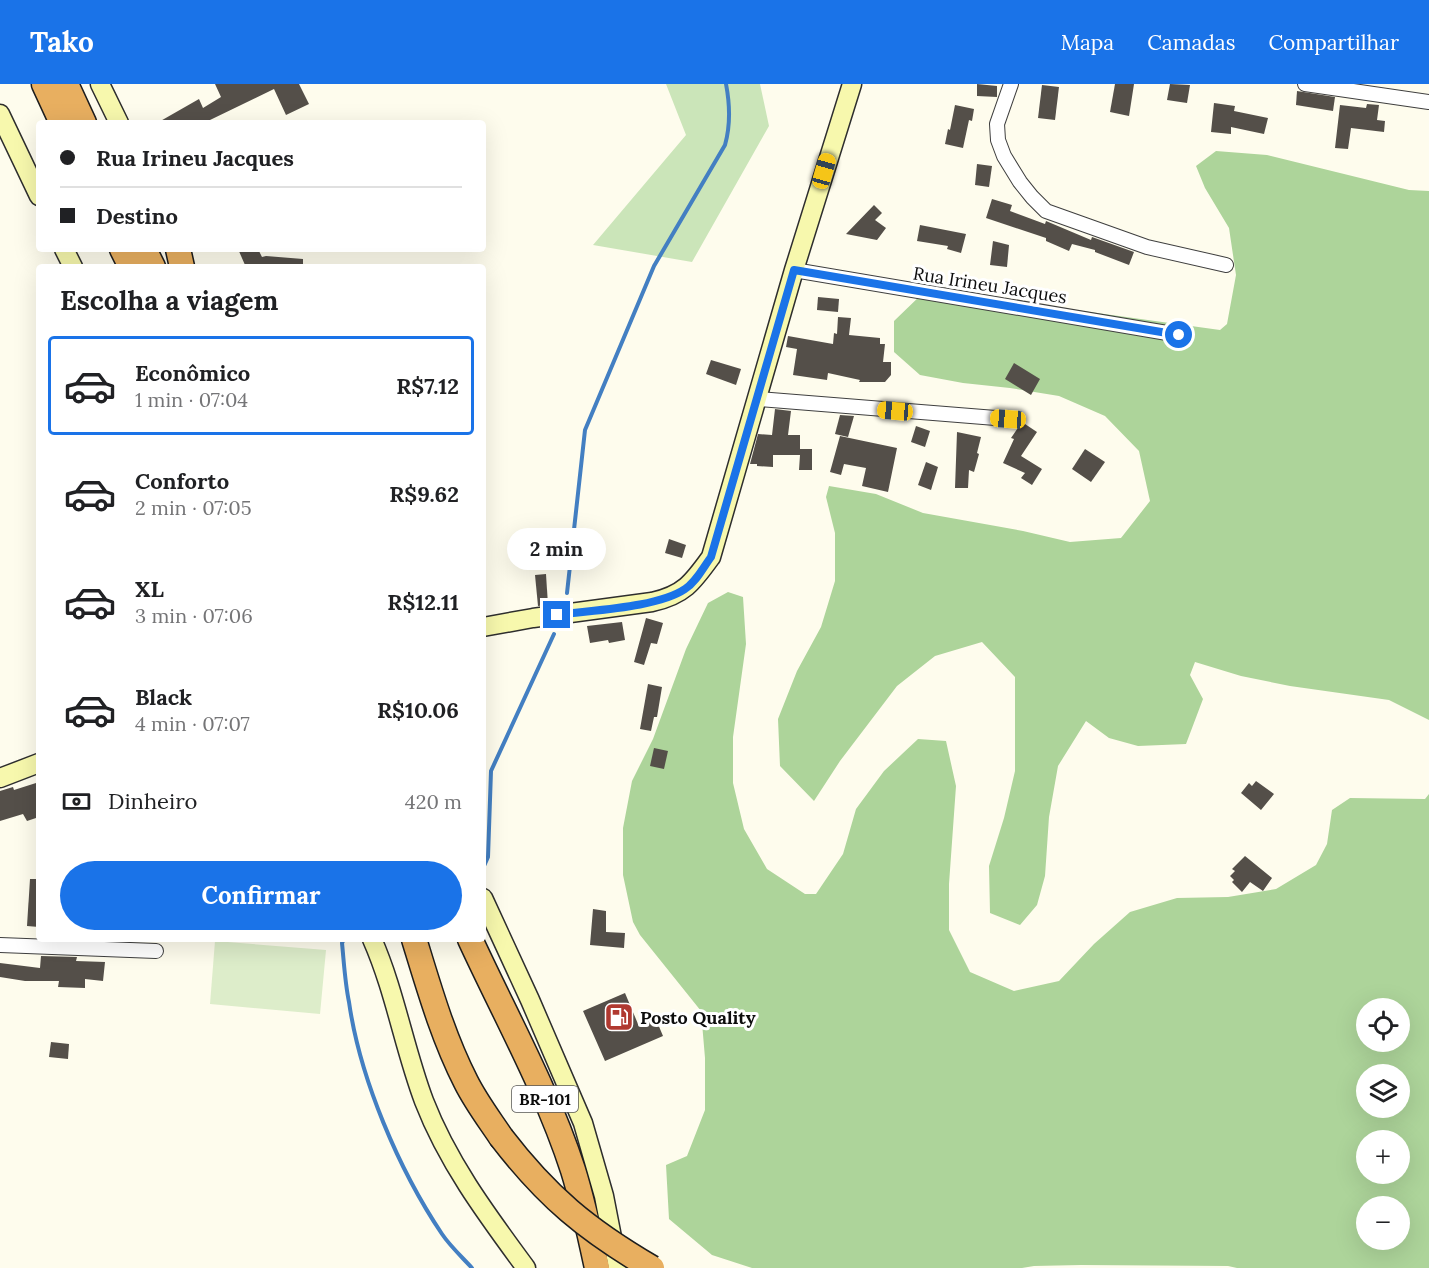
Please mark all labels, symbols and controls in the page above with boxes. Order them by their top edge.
text: Tako [30,24,94,60]
text: Mapa [1061,29,1114,56]
text: Camadas [1147,29,1235,56]
text: Compartilhar [1268,29,1399,56]
text: Rua Irineu Jacques [96,144,294,172]
car [810,151,838,191]
text: Destino [96,202,178,230]
street label: Rua Irineu Jacques [911,261,1069,309]
text: Escolha a viagem [60,283,278,317]
route start [1165,321,1192,348]
icon: car [63,359,117,413]
text: Econômico [135,359,250,387]
text: R$7.12 [396,372,459,400]
text: 1 min · 07:04 [135,387,248,412]
car [876,400,914,422]
car [989,409,1027,429]
icon: car [63,467,117,521]
text: Conforto [135,467,229,495]
text: R$9.62 [389,480,459,508]
text: 2 min · 07:05 [135,495,252,520]
callout: 2 min [508,528,606,570]
text: 2 min [530,536,583,561]
icon: car [63,575,117,629]
text: XL [135,575,164,603]
text: R$12.11 [387,588,459,616]
route end [543,601,570,628]
text: 3 min · 07:06 [135,603,253,628]
icon: car [63,683,117,737]
text: Black [135,683,192,711]
text: R$10.06 [377,696,459,724]
text: 4 min · 07:07 [135,711,250,736]
icon: cash [60,785,93,818]
text: Dinheiro [108,787,197,815]
text: 420 m [405,789,462,814]
button: Confirmar [60,861,462,930]
map controls [1356,998,1410,1250]
button: locate [1356,998,1410,1052]
fuel station icon: Posto Quality [603,1001,635,1033]
place label: Posto Quality [640,1006,756,1029]
button: layers [1356,1064,1410,1118]
road number: BR-101 [512,1086,578,1112]
button: + [1356,1130,1410,1184]
button: − [1356,1196,1410,1250]

